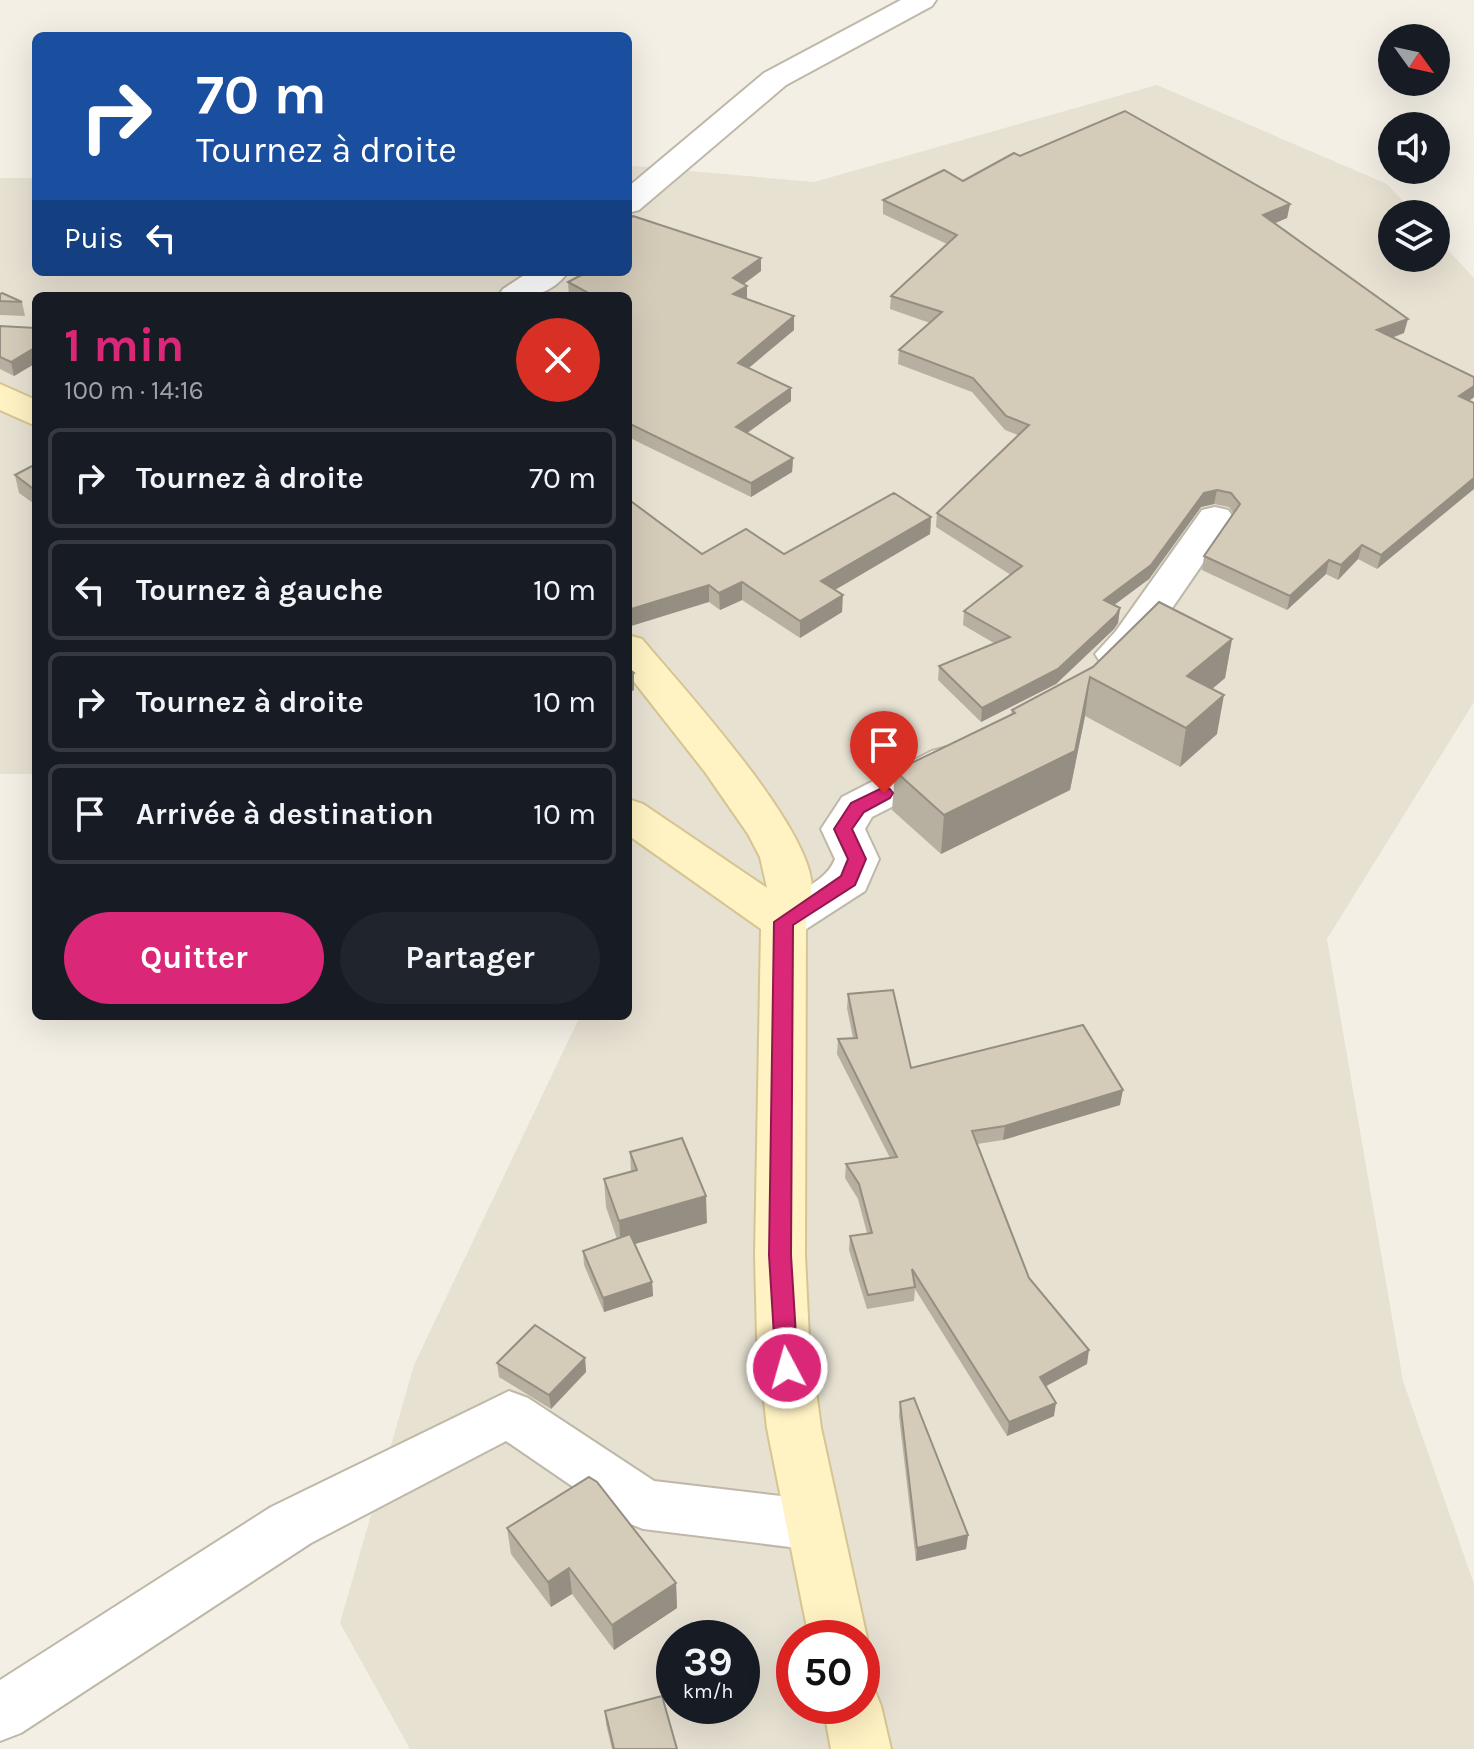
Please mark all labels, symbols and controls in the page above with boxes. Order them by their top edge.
north arrow [1378,24,1450,96]
map controls [1378,24,1450,272]
text: 70 m [196,62,327,127]
icon: right [64,64,168,168]
button: sound [1378,112,1450,184]
text: Tournez à droite [196,129,457,171]
button: layers [1378,200,1450,272]
icon: left [139,216,183,260]
text: Puis [64,220,123,256]
text: 1 min [64,317,184,373]
button: close [516,318,600,402]
text: 100 m · 14:16 [64,375,204,406]
icon: right [68,456,112,500]
text: Tournez à droite [136,460,364,496]
text: 70 m [529,460,596,496]
icon: left [68,568,112,612]
text: Tournez à gauche [136,572,383,608]
text: 10 m [533,572,596,608]
icon: right [68,680,112,724]
text: Tournez à droite [136,684,364,720]
text: 10 m [533,684,596,720]
pin [850,711,918,793]
icon: arrive [862,723,906,767]
icon: arrive [68,792,112,836]
text: Arrivée à destination [136,796,434,832]
text: 10 m [533,796,596,832]
button: Quitter [64,912,324,1004]
button: Partager [340,912,600,1004]
position arrow [745,1326,829,1410]
speed limit sign: 50 [776,1620,880,1724]
text: 39 [683,1638,733,1685]
text: km/h [683,1680,733,1703]

